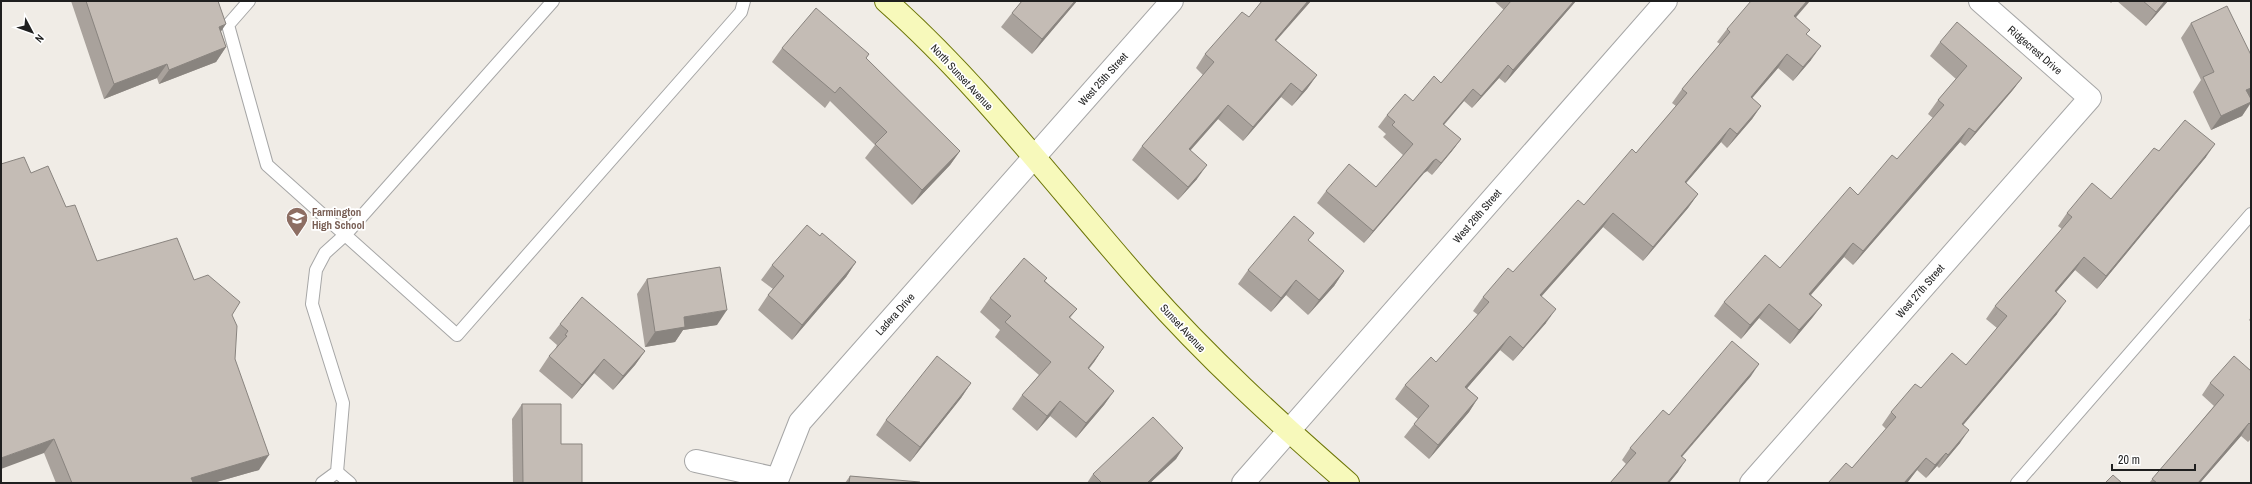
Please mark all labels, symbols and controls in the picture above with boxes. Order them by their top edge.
north arrow [12,12,52,52]
street label: Ridgecrest Drive [2005,23,2065,77]
text: N [32,32,47,46]
street label: North Sunset Avenue [928,41,996,113]
street label: West 25th Street [1075,49,1131,109]
street label: West 26th Street [1450,186,1505,246]
school or university icon: Farmington High School [284,205,310,238]
place label: Farmington High School [312,205,365,232]
street label: West 27th Street [1893,261,1948,321]
street label: Ladera Drive [872,290,918,338]
street label: Sunset Avenue [1157,301,1209,355]
scale bar [2112,446,2195,472]
text: 20 m [2118,452,2140,468]

